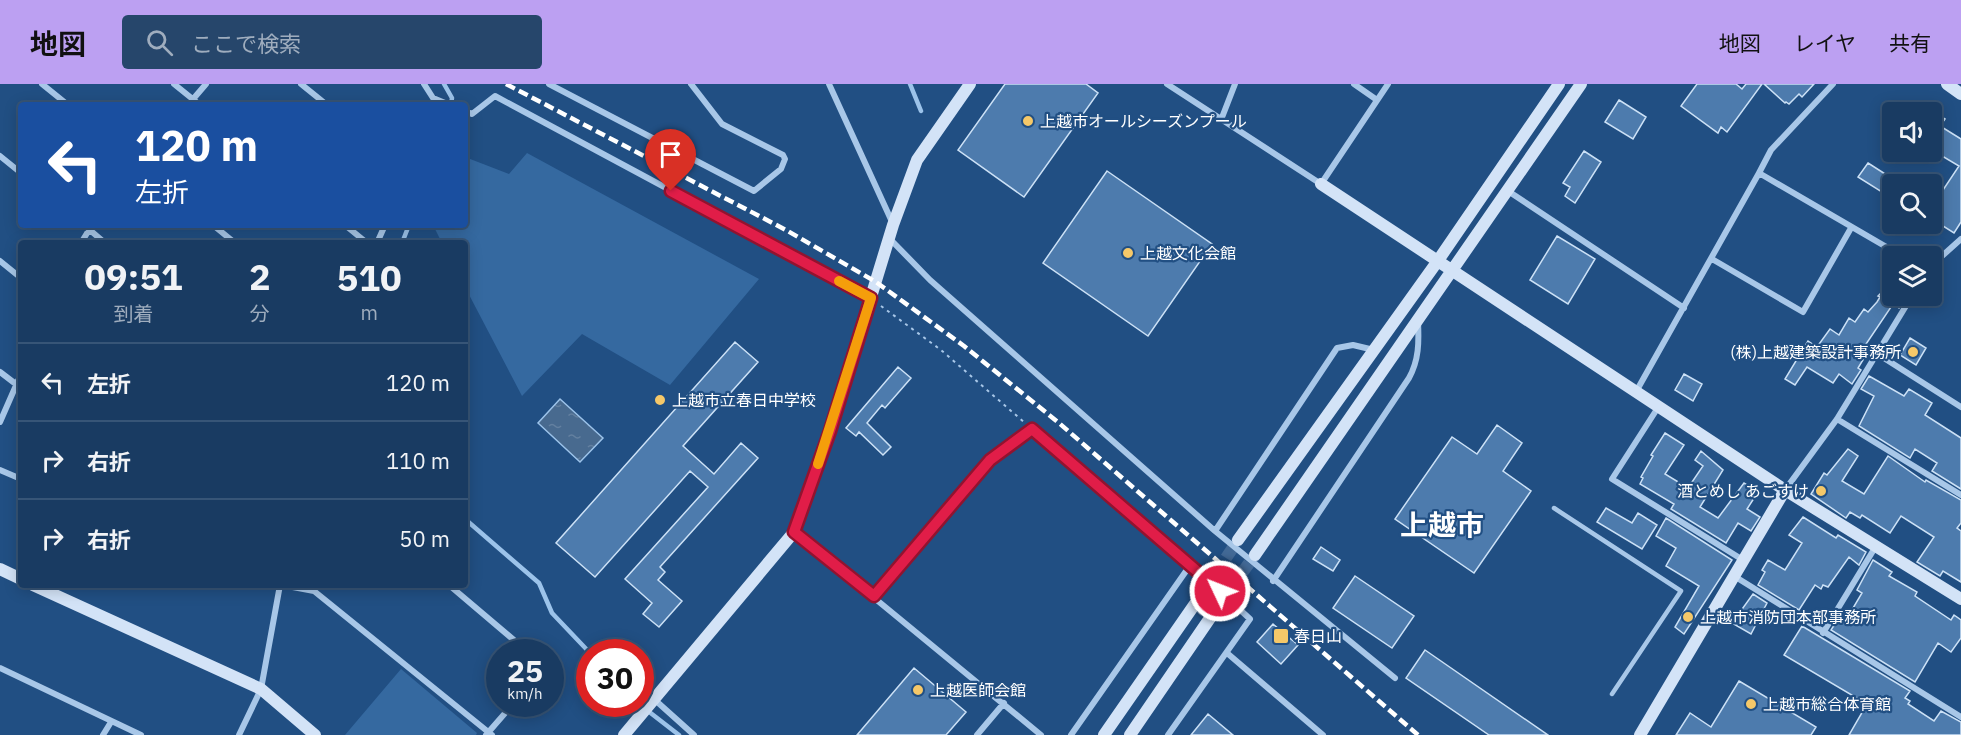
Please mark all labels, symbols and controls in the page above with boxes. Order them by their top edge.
search box [122,15,542,69]
text: 地図 [30,25,86,62]
icon: search [143,26,176,59]
text: ここで検索 [191,29,301,58]
text: 地図 [1719,29,1761,57]
text: レイヤ [1794,29,1856,57]
text: 共有 [1889,29,1931,57]
map controls [1882,102,1942,306]
button: sound [1882,102,1942,162]
place label: 上越市オールシーズンプール [1040,111,1247,131]
marker: 上越市オールシーズンプール [1021,114,1035,128]
text: 120 m [135,118,258,173]
icon: left [36,126,114,204]
pin [645,129,696,191]
icon: arrive [654,138,687,171]
text: 左折 [135,174,189,209]
button: search [1882,174,1942,234]
place label: 上越文化会館 [1140,243,1236,263]
marker: 上越文化会館 [1121,246,1135,260]
button: layers [1882,246,1942,306]
text: 09:51 [84,253,183,300]
text: 2 [249,253,271,300]
text: 510 [337,254,402,301]
text: m [361,299,378,326]
text: 到着 [113,300,153,327]
text: 分 [250,300,270,327]
place label: (株)上越建築設計事務所 [1730,342,1901,362]
marker: (株)上越建築設計事務所 [1906,345,1920,359]
icon: left [36,366,69,399]
text: 120 m [386,368,450,397]
text: 左折 [87,369,131,398]
place label: 上越市立春日中学校 [672,390,816,410]
marker: 上越市立春日中学校 [653,393,667,407]
icon: right [36,444,69,477]
text: 110 m [386,446,450,475]
text: 右折 [87,447,131,476]
place label: 酒とめし あごすけ [1677,481,1809,501]
marker: 酒とめし あごすけ [1814,484,1828,498]
district label: 上越市 [1400,506,1484,543]
icon: right [36,522,69,555]
text: 50 m [399,524,450,553]
text: 右折 [87,525,131,554]
position arrow [1188,559,1252,623]
place label: 上越市消防団本部事務所 [1700,607,1876,627]
marker: 上越市消防団本部事務所 [1681,610,1695,624]
place label: 春日山 [1294,626,1342,646]
marker: 春日山 [1272,627,1290,645]
speed limit sign: 30 [576,639,654,717]
text: 25 [507,651,543,690]
place label: 上越医師会館 [930,680,1026,700]
marker: 上越医師会館 [911,683,925,697]
text: km/h [507,684,543,703]
place label: 上越市総合体育館 [1763,694,1891,714]
marker: 上越市総合体育館 [1744,697,1758,711]

